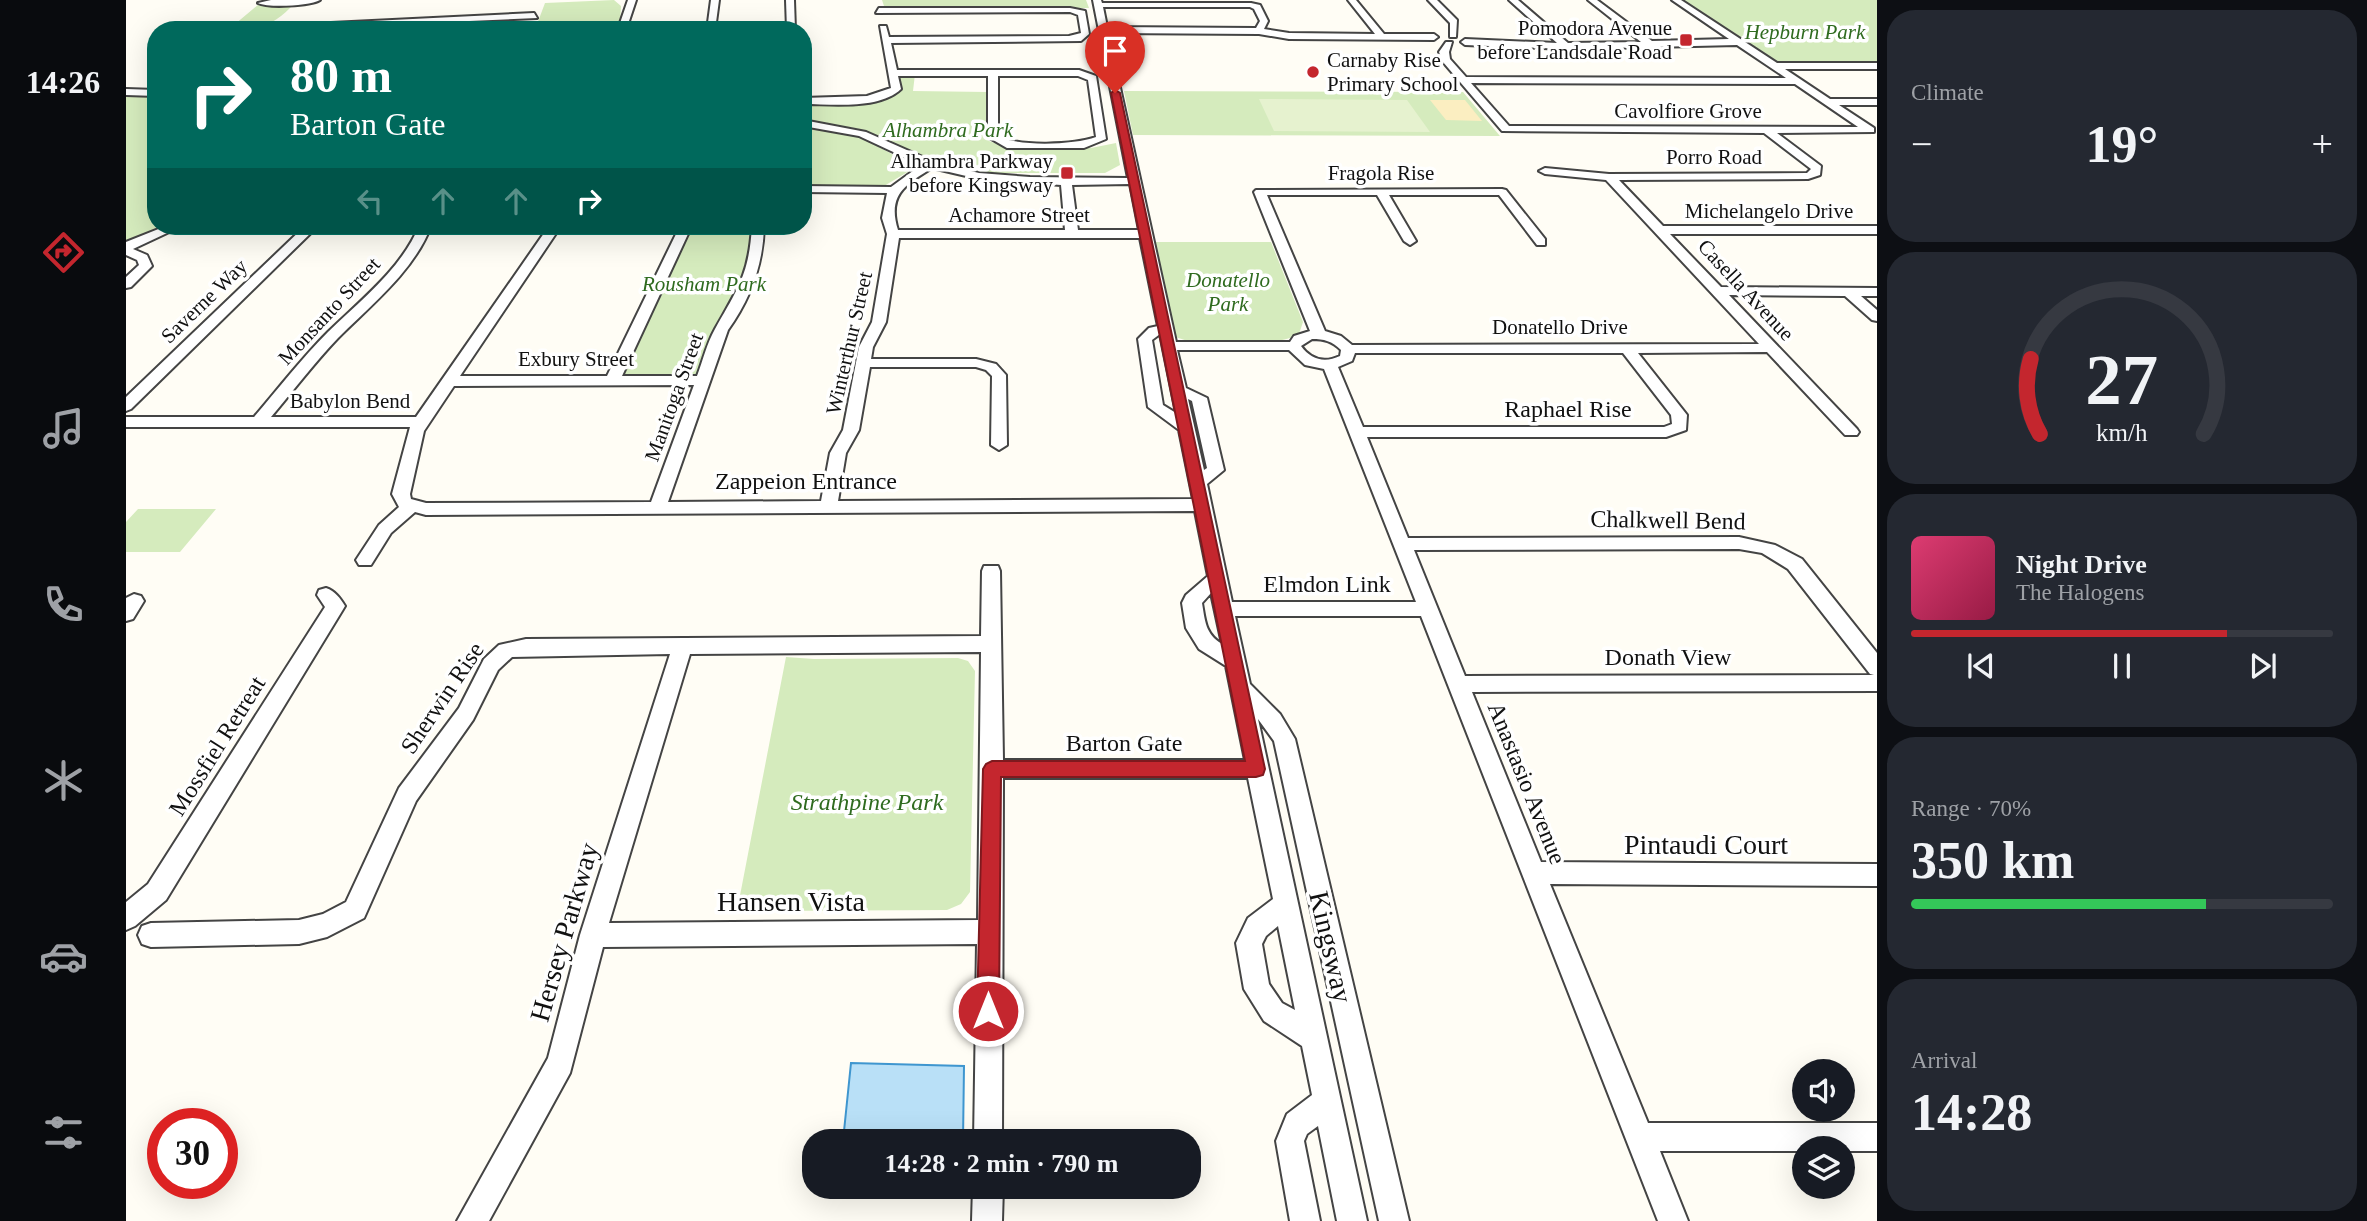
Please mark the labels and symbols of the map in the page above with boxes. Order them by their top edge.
place label: Pomodora Avenue before Landsdale Road [1477,16,1672,64]
park label: Hepburn Park [1744,20,1866,44]
pin [1085,21,1145,93]
marker: Pomodora Avenue before Landsdale Road [1678,32,1694,48]
place label: Carnaby Rise Primary School [1327,48,1458,96]
marker: Carnaby Rise Primary School [1305,64,1321,80]
street label: Cavolfiore Grove [1614,99,1762,123]
park label: Alhambra Park [881,118,1014,142]
street label: Porro Road [1666,145,1763,169]
place label: Alhambra Parkway before Kingsway [890,149,1053,197]
street label: Fragola Rise [1328,161,1434,185]
marker: Alhambra Parkway before Kingsway [1059,165,1075,181]
street label: Michelangelo Drive [1685,199,1853,223]
street label: Achamore Street [948,203,1090,227]
street label: Casella Avenue [1693,234,1799,346]
street label: Monsanto Street [273,252,385,370]
street label: Saverne Way [156,254,252,348]
park label: Donatello Park [1185,268,1270,316]
street label: Winterthur Street [821,269,877,417]
park label: Rousham Park [641,272,767,296]
street label: Donatello Drive [1492,315,1628,339]
street label: Manitoga Street [640,329,708,464]
street label: Exbury Street [518,347,634,371]
street label: Babylon Bend [290,389,411,413]
street label: Raphael Rise [1504,396,1632,422]
street label: Zappeion Entrance [715,468,897,494]
street label: Chalkwell Bend [1590,506,1746,534]
street label: Elmdon Link [1263,571,1391,597]
street label: Sherwin Rise [395,637,489,759]
street label: Donath View [1605,644,1732,670]
street label: Mossfiel Retreat [164,671,270,820]
street label: Anastasio Avenue [1483,698,1571,868]
street label: Barton Gate [1066,730,1182,756]
park label: Strathpine Park [791,789,944,815]
street label: Pintaudi Court [1624,829,1788,860]
street label: Hersey Parkway [524,839,604,1025]
street label: Hansen Vista [717,886,866,917]
street label: Kingsway [1303,888,1359,1006]
position arrow [951,974,1025,1048]
speed limit sign: 30 [147,1108,238,1199]

